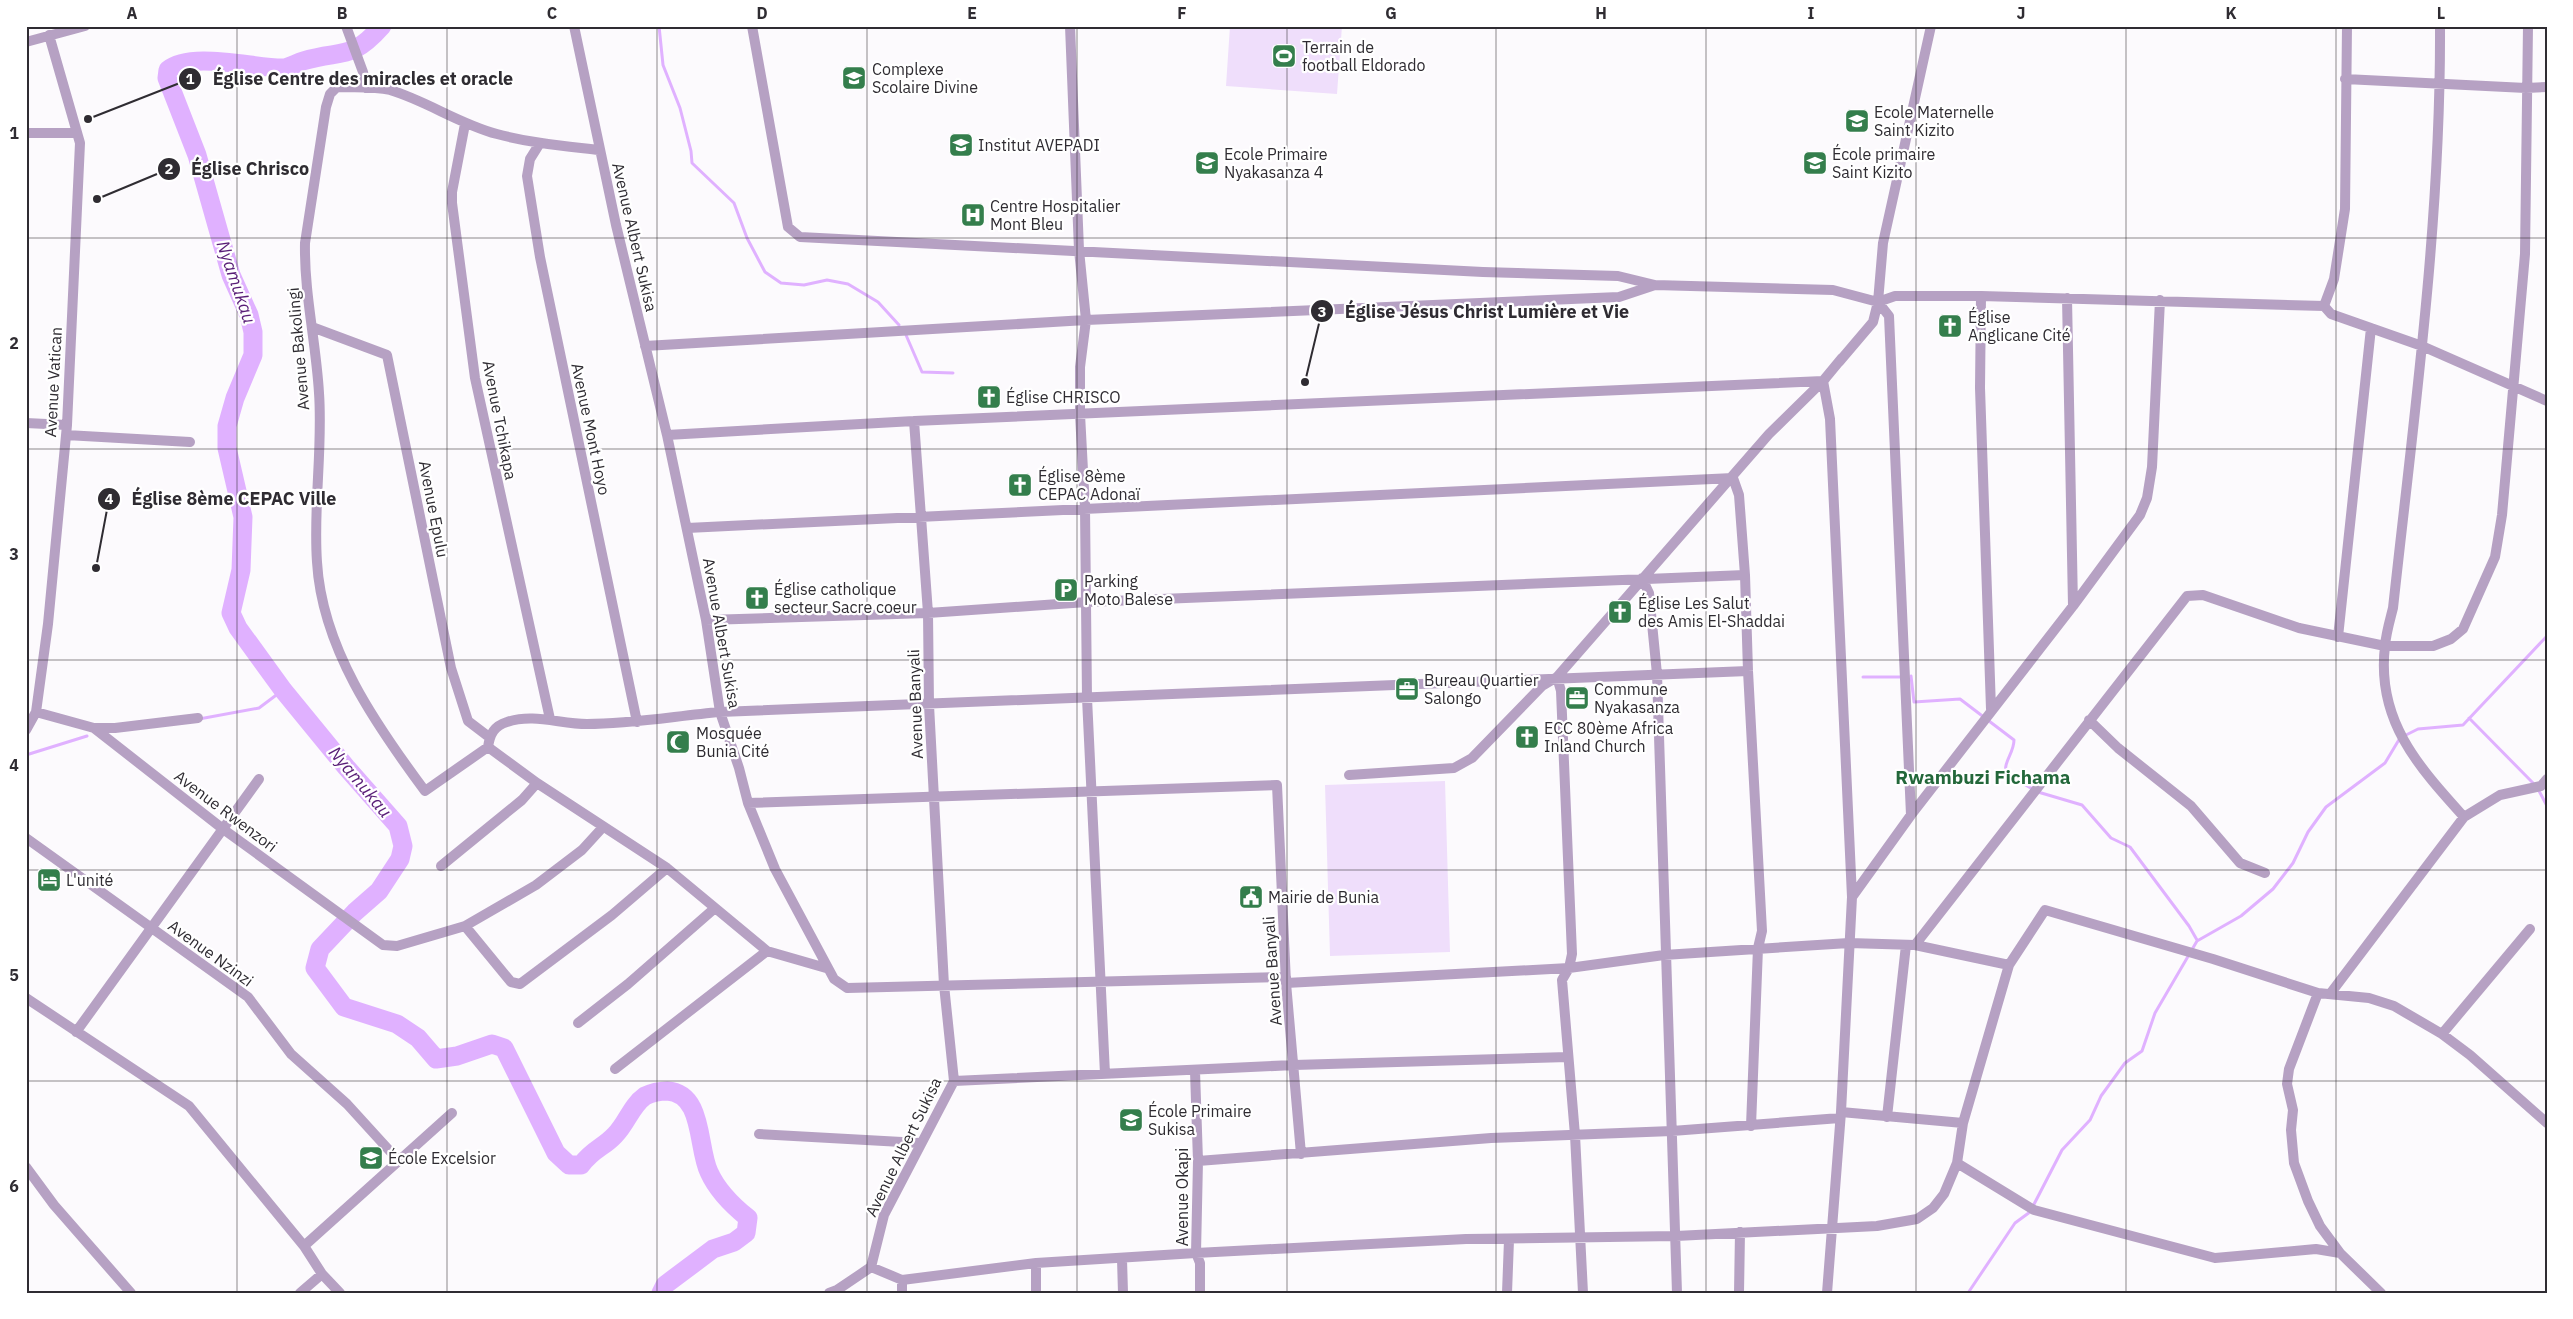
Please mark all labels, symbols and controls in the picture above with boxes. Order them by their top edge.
text: A [127,3,138,23]
text: B [337,3,348,23]
text: C [547,3,557,23]
text: D [756,3,768,23]
text: E [967,3,977,23]
text: F [1177,3,1187,23]
text: G [1385,3,1397,23]
text: H [1595,3,1607,23]
text: I [1808,3,1815,23]
text: J [2017,3,2025,23]
text: K [2225,3,2237,23]
text: L [2437,3,2445,23]
place label: Terrain de football Eldorado [1302,37,1425,75]
sports icon: Terrain de football Eldorado [1271,43,1297,69]
place label: Complexe Scolaire Divine [872,59,978,97]
callout: Église Centre des miracles et oracle [178,63,523,96]
school or university icon: Complexe Scolaire Divine [841,65,867,91]
text: Église Centre des miracles et oracle [213,66,513,90]
text: 1 [185,69,195,88]
place label: Ecole Maternelle Saint Kizito [1874,102,1994,140]
school or university icon: Ecole Maternelle Saint Kizito [1844,108,1870,134]
text: 1 [9,123,19,143]
school or university icon: Institut AVEPADI [948,132,974,158]
place label: Institut AVEPADI [978,135,1100,155]
place label: École primaire Saint Kizito [1832,143,1935,182]
place label: Ecole Primaire Nyakasanza 4 [1224,144,1328,182]
school or university icon: Ecole Primaire Nyakasanza 4 [1194,150,1220,176]
school or university icon: École primaire Saint Kizito [1802,150,1828,176]
callout: Église Chrisco [156,152,319,185]
text: Église Chrisco [191,156,309,180]
text: 2 [164,159,174,178]
street label: Avenue Albert Sukisa [608,161,662,314]
place label: Centre Hospitalier Mont Bleu [990,196,1120,234]
hospital icon: Centre Hospitalier Mont Bleu [960,202,986,228]
water label: Nyamukau [212,237,261,326]
street label: Avenue Bakolingi [283,287,313,411]
callout: Église Jésus Christ Lumière et Vie [1310,295,1639,328]
text: Église Jésus Christ Lumière et Vie [1345,299,1629,323]
text: 3 [1317,302,1327,321]
place label: Église Anglicane Cité [1968,306,2071,345]
church icon: Église Anglicane Cité [1937,313,1963,339]
street label: Avenue Vatican [40,326,66,438]
text: 2 [9,333,19,353]
street label: Avenue Tchikapa [479,359,521,482]
street label: Avenue Mont Hoyo [567,361,615,497]
church icon: Église CHRISCO [976,384,1002,410]
place label: Église CHRISCO [1006,386,1121,407]
street label: Avenue Epulu [415,459,453,559]
place label: Église 8ème CEPAC Adonaï [1038,465,1141,504]
church icon: Église 8ème CEPAC Adonaï [1007,472,1033,498]
callout: Église 8ème CEPAC Ville [96,482,346,515]
text: Église 8ème CEPAC Ville [132,486,336,510]
text: 4 [104,489,114,508]
text: 3 [9,544,19,564]
street label: Avenue Albert Sukisa [699,556,745,710]
place label: Parking Moto Balese [1084,571,1173,609]
parking icon: Parking Moto Balese [1053,577,1079,603]
place label: Église catholique secteur Sacre coeur [774,578,917,617]
church icon: Église catholique secteur Sacre coeur [744,585,770,611]
place label: Église Les Salut des Amis El-Shaddai [1638,592,1785,631]
church icon: Église Les Salut des Amis El-Shaddai [1607,599,1633,625]
street label: Avenue Banyali [903,649,927,759]
place label: Bureau Quartier Salongo [1424,670,1539,708]
office icon: Bureau Quartier Salongo [1394,676,1420,702]
place label: Commune Nyakasanza [1594,679,1680,717]
office icon: Commune Nyakasanza [1564,685,1590,711]
place label: ECC 80ème Africa Inland Church [1544,718,1674,756]
place label: Mosquée Bunia Cité [696,723,769,761]
church icon: ECC 80ème Africa Inland Church [1514,724,1540,750]
mosque icon: Mosquée Bunia Cité [665,729,691,755]
water label: Nyamukau [324,741,397,822]
text: 4 [9,755,19,775]
district label: Rwambuzi Fichama [1895,765,2071,789]
street label: Avenue Rwenzori [171,766,281,856]
hotel icon: L'unité [36,867,62,893]
place label: L'unité [66,870,113,890]
public building icon: Mairie de Bunia [1238,884,1264,910]
place label: Mairie de Bunia [1268,887,1379,907]
street label: Avenue Nzinzi [164,915,258,991]
street label: Avenue Banyali [1258,916,1286,1026]
text: 5 [9,965,19,985]
street label: Avenue Albert Sukisa [861,1074,946,1220]
place label: École Primaire Sukisa [1148,1100,1252,1139]
school or university icon: École Primaire Sukisa [1118,1107,1144,1133]
school or university icon: École Excelsior [358,1145,384,1171]
place label: École Excelsior [388,1147,496,1168]
street label: Avenue Okapi [1172,1148,1192,1246]
text: 6 [9,1176,19,1196]

